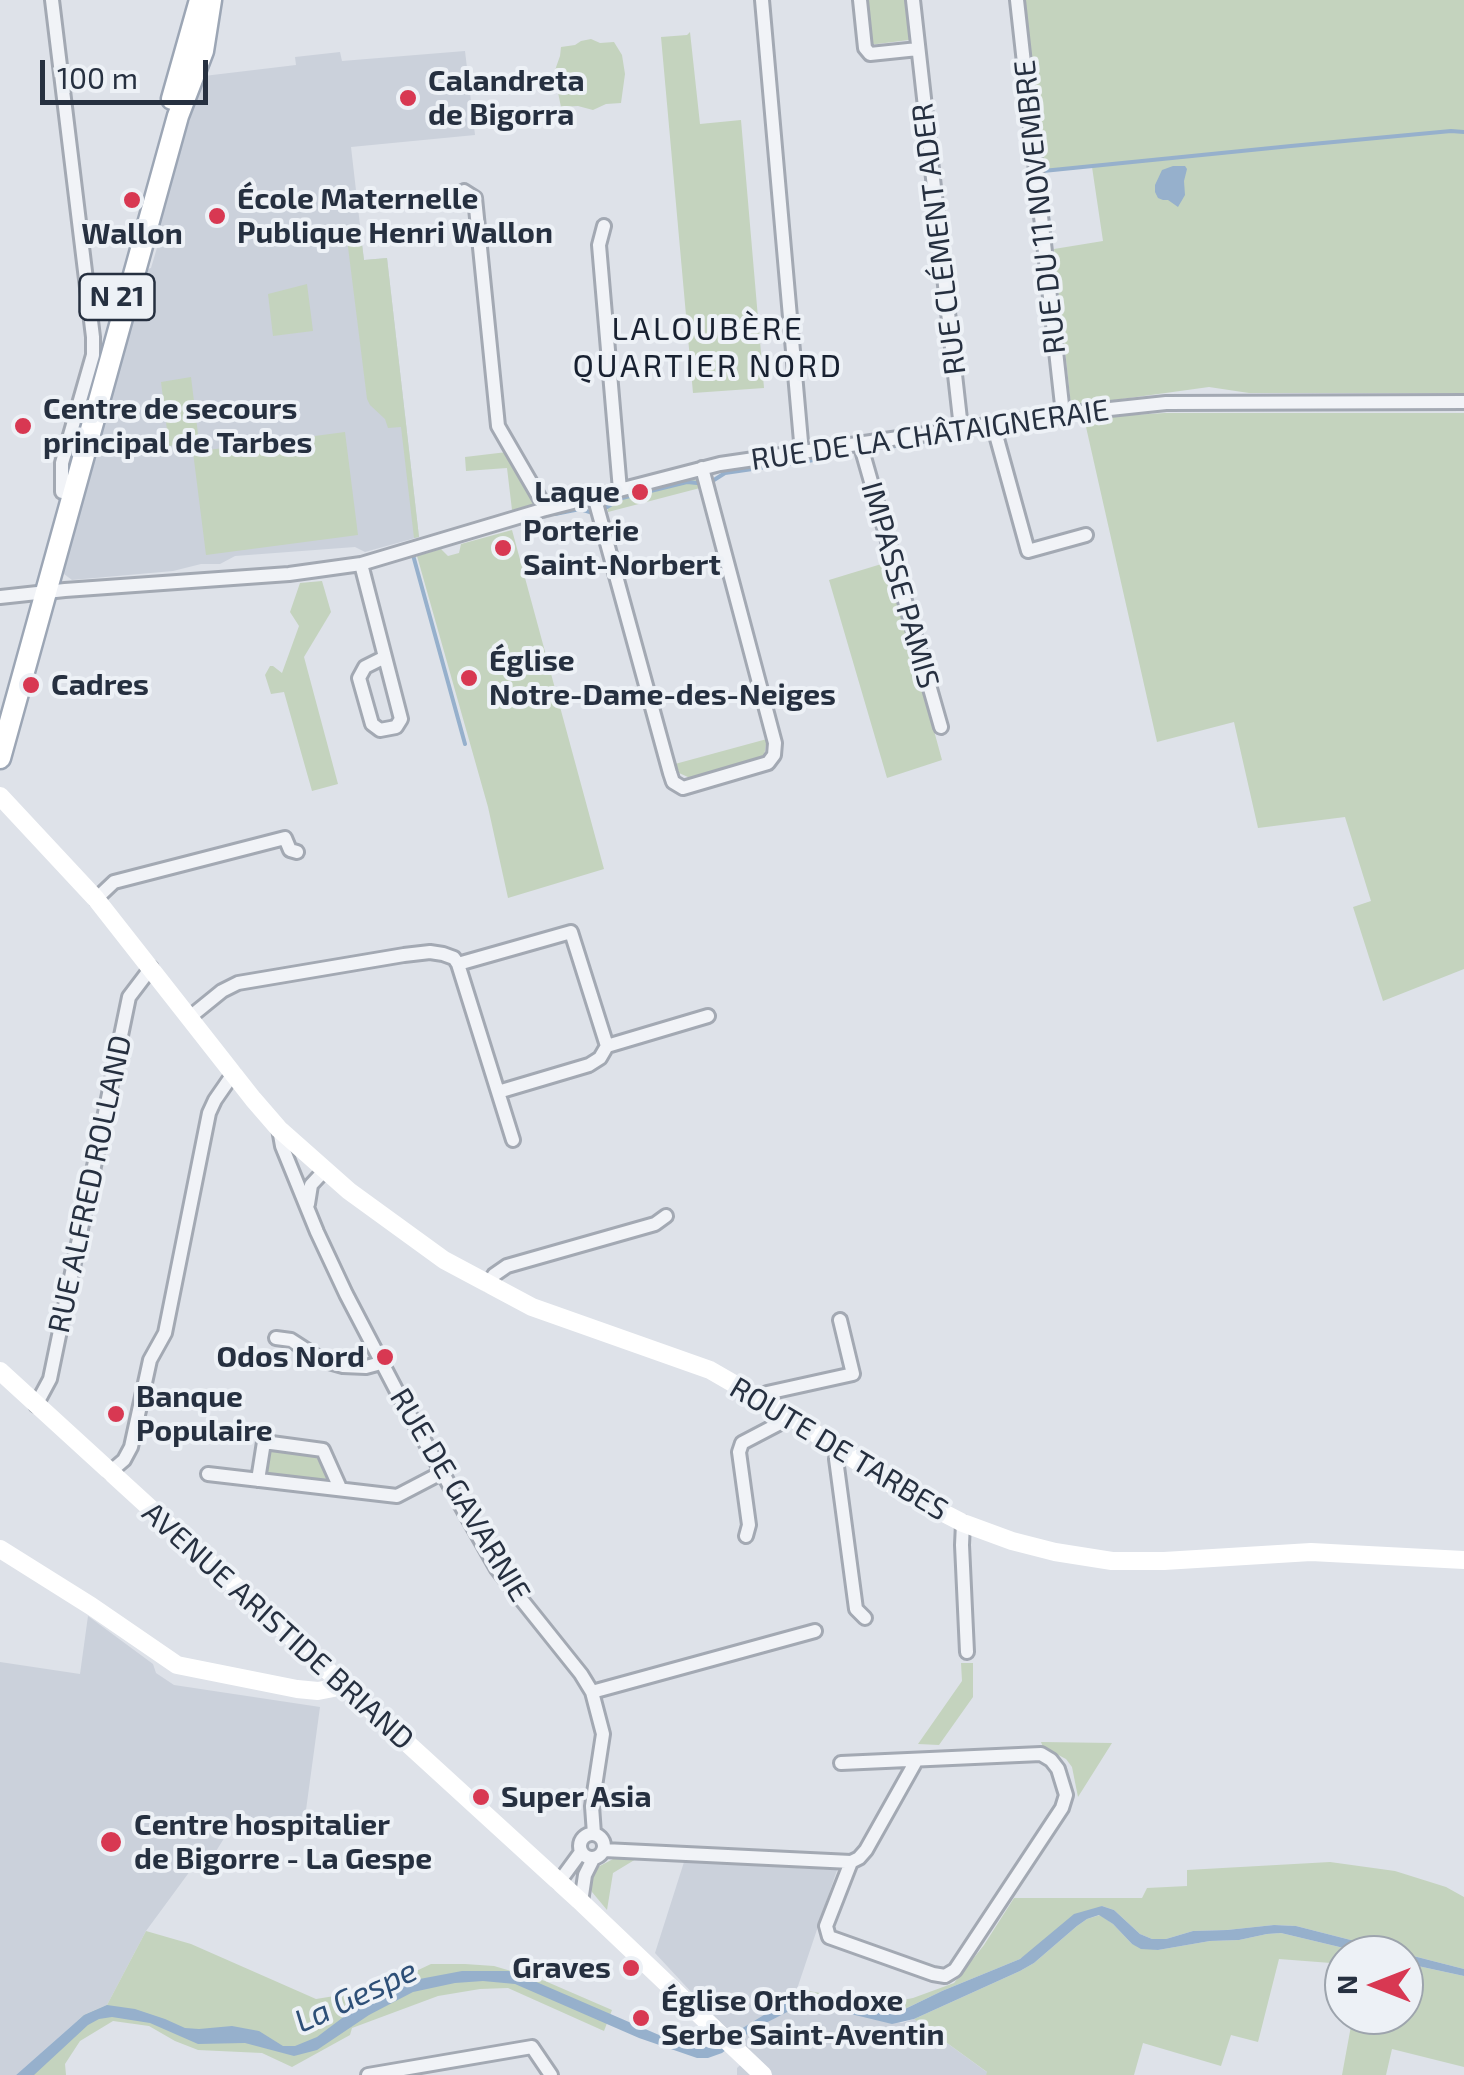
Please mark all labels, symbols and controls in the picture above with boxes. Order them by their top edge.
scale bar [45,40,212,102]
street label: RUE DU 11 NOVEMBRE [1007,58,1073,356]
text: 100 m [57,59,138,95]
place label: Calandreta de Bigorra [428,63,584,134]
marker: Calandreta de Bigorra [397,87,419,109]
street label: RUE CLÉMENT ADER [904,101,974,377]
place label: École Maternelle Publique Henri Wallon [237,181,553,252]
marker: Wallon [121,189,143,211]
marker: École Maternelle Publique Henri Wallon [206,205,228,227]
place label: Wallon [81,216,183,252]
road number: N 21 [80,274,154,320]
district label: LALOUBÈRE QUARTIER NORD [572,310,844,385]
place label: Centre de secours principal de Tarbes [43,391,312,462]
street label: RUE DE LA CHÂTAIGNERAIE [749,392,1111,478]
marker: Centre de secours principal de Tarbes [12,415,34,437]
place label: Laque [534,474,620,510]
street label: IMPASSE PAMIS [853,478,947,692]
marker: Laque [629,481,651,503]
place label: Porterie Saint-Norbert [523,513,721,584]
marker: Porterie Saint-Norbert [492,537,514,559]
place label: Église Notre-Dame-des-Neiges [489,643,836,714]
place label: Cadres [51,667,149,703]
marker: Église Notre-Dame-des-Neiges [458,667,480,689]
marker: Cadres [20,674,42,696]
street label: RUE ALFRED ROLLAND [41,1032,139,1336]
place label: Odos Nord [216,1339,365,1375]
marker: Odos Nord [374,1346,396,1368]
street label: ROUTE DE TARBES [723,1370,955,1528]
place label: Banque Populaire [136,1379,273,1450]
street label: RUE DE GAVARNIE [382,1382,538,1608]
marker: Banque Populaire [105,1403,127,1425]
street label: AVENUE ARISTIDE BRIAND [135,1495,421,1757]
place label: Super Asia [501,1779,651,1815]
marker: Super Asia [470,1786,492,1808]
place label: Centre hospitalier de Bigorre - La Gespe [134,1807,432,1878]
marker: Centre hospitalier de Bigorre - La Gespe [98,1829,124,1855]
north arrow [1324,1935,1424,2035]
place label: Graves [512,1950,611,1986]
water label: La Gespe [289,1951,423,2041]
marker: Graves [620,1957,642,1979]
text: N [1329,1975,1363,1995]
place label: Église Orthodoxe Serbe Saint-Aventin [661,1983,944,2054]
marker: Église Orthodoxe Serbe Saint-Aventin [630,2007,652,2029]

